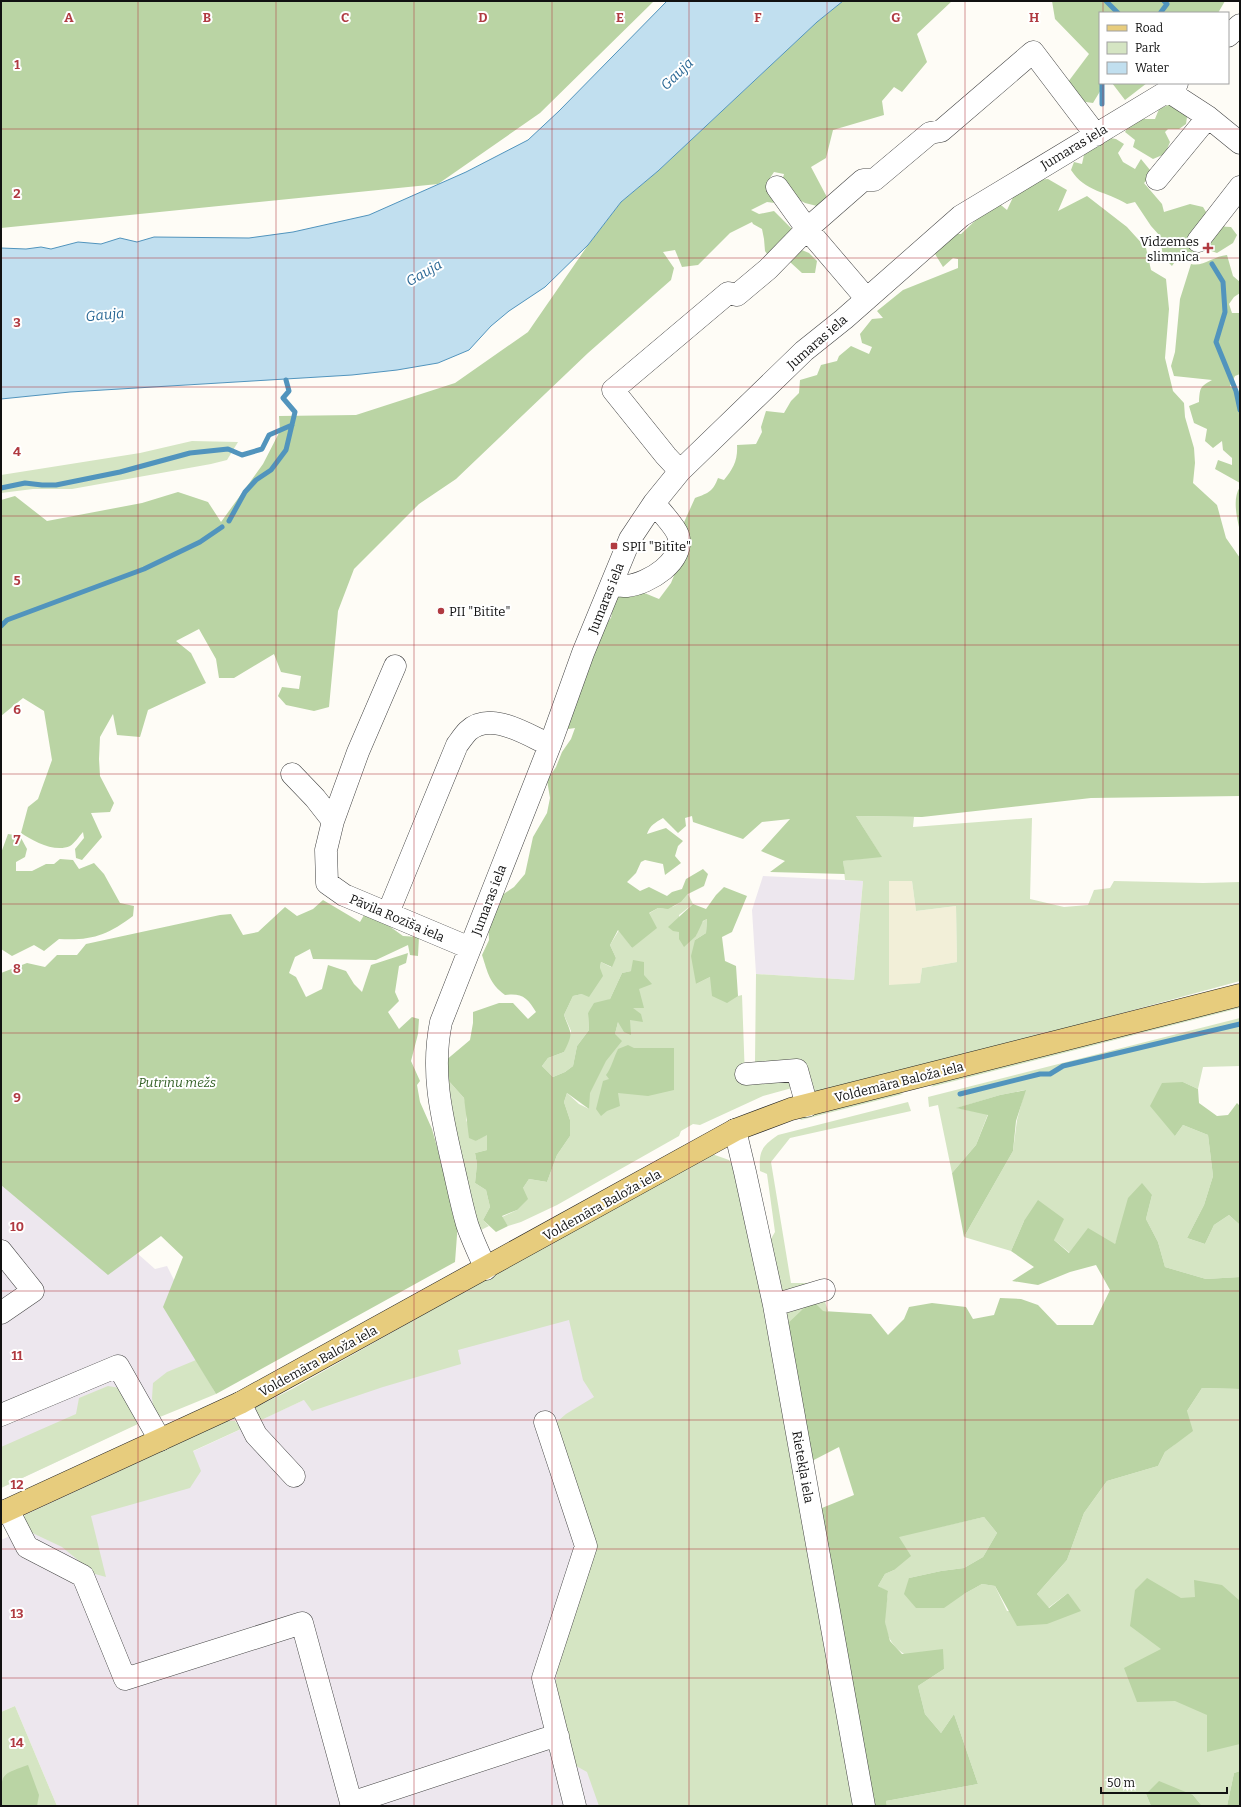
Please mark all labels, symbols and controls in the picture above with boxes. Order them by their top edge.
text: A [64,10,74,25]
text: B [203,10,211,25]
text: C [341,10,349,25]
text: D [478,10,488,25]
text: E [616,10,624,25]
text: F [754,10,762,25]
text: G [891,10,901,25]
text: H [1029,10,1039,25]
legend [1099,12,1229,84]
text: Road [1135,21,1163,35]
text: Park [1135,41,1161,55]
water label: Gauja [657,54,697,94]
text: 1 [14,57,20,72]
text: Water [1135,61,1170,75]
street label: Jumaras iela [1037,121,1110,173]
text: 2 [13,186,21,201]
place label: Vidzemes slimnīca [1140,234,1199,264]
marker: Vidzemes slimnīca [1202,242,1214,254]
water label: Gauja [403,256,445,290]
water label: Gauja [85,305,125,325]
street label: Jumaras iela [783,312,850,373]
text: 3 [13,315,21,330]
text: 4 [13,444,21,459]
place label: SPII "Bitīte" [622,539,691,554]
marker: SPII "Bitīte" [609,541,619,551]
street label: Jumaras iela [585,561,627,636]
text: 5 [13,573,21,588]
place label: PII "Bitīte" [449,604,510,619]
marker: PII "Bitīte" [436,606,446,616]
text: 6 [13,702,21,717]
text: 7 [14,832,21,847]
street label: Jumaras iela [468,862,509,938]
street label: Pāvila Rozīša iela [347,891,447,945]
text: 8 [13,961,21,976]
street label: Voldemāra Baloža iela [833,1059,965,1105]
park label: Putriņu mežs [138,1075,216,1091]
text: 9 [13,1090,21,1105]
street label: Voldemāra Baloža iela [540,1166,664,1244]
text: 10 [10,1219,24,1234]
street label: Voldemāra Baloža iela [256,1322,380,1400]
text: 11 [11,1348,23,1363]
street label: Rietekļa iela [788,1430,817,1504]
text: 12 [11,1477,23,1492]
text: 13 [10,1606,24,1621]
text: 14 [10,1735,24,1750]
scale bar [1101,1769,1227,1795]
text: 50 m [1107,1776,1136,1790]

